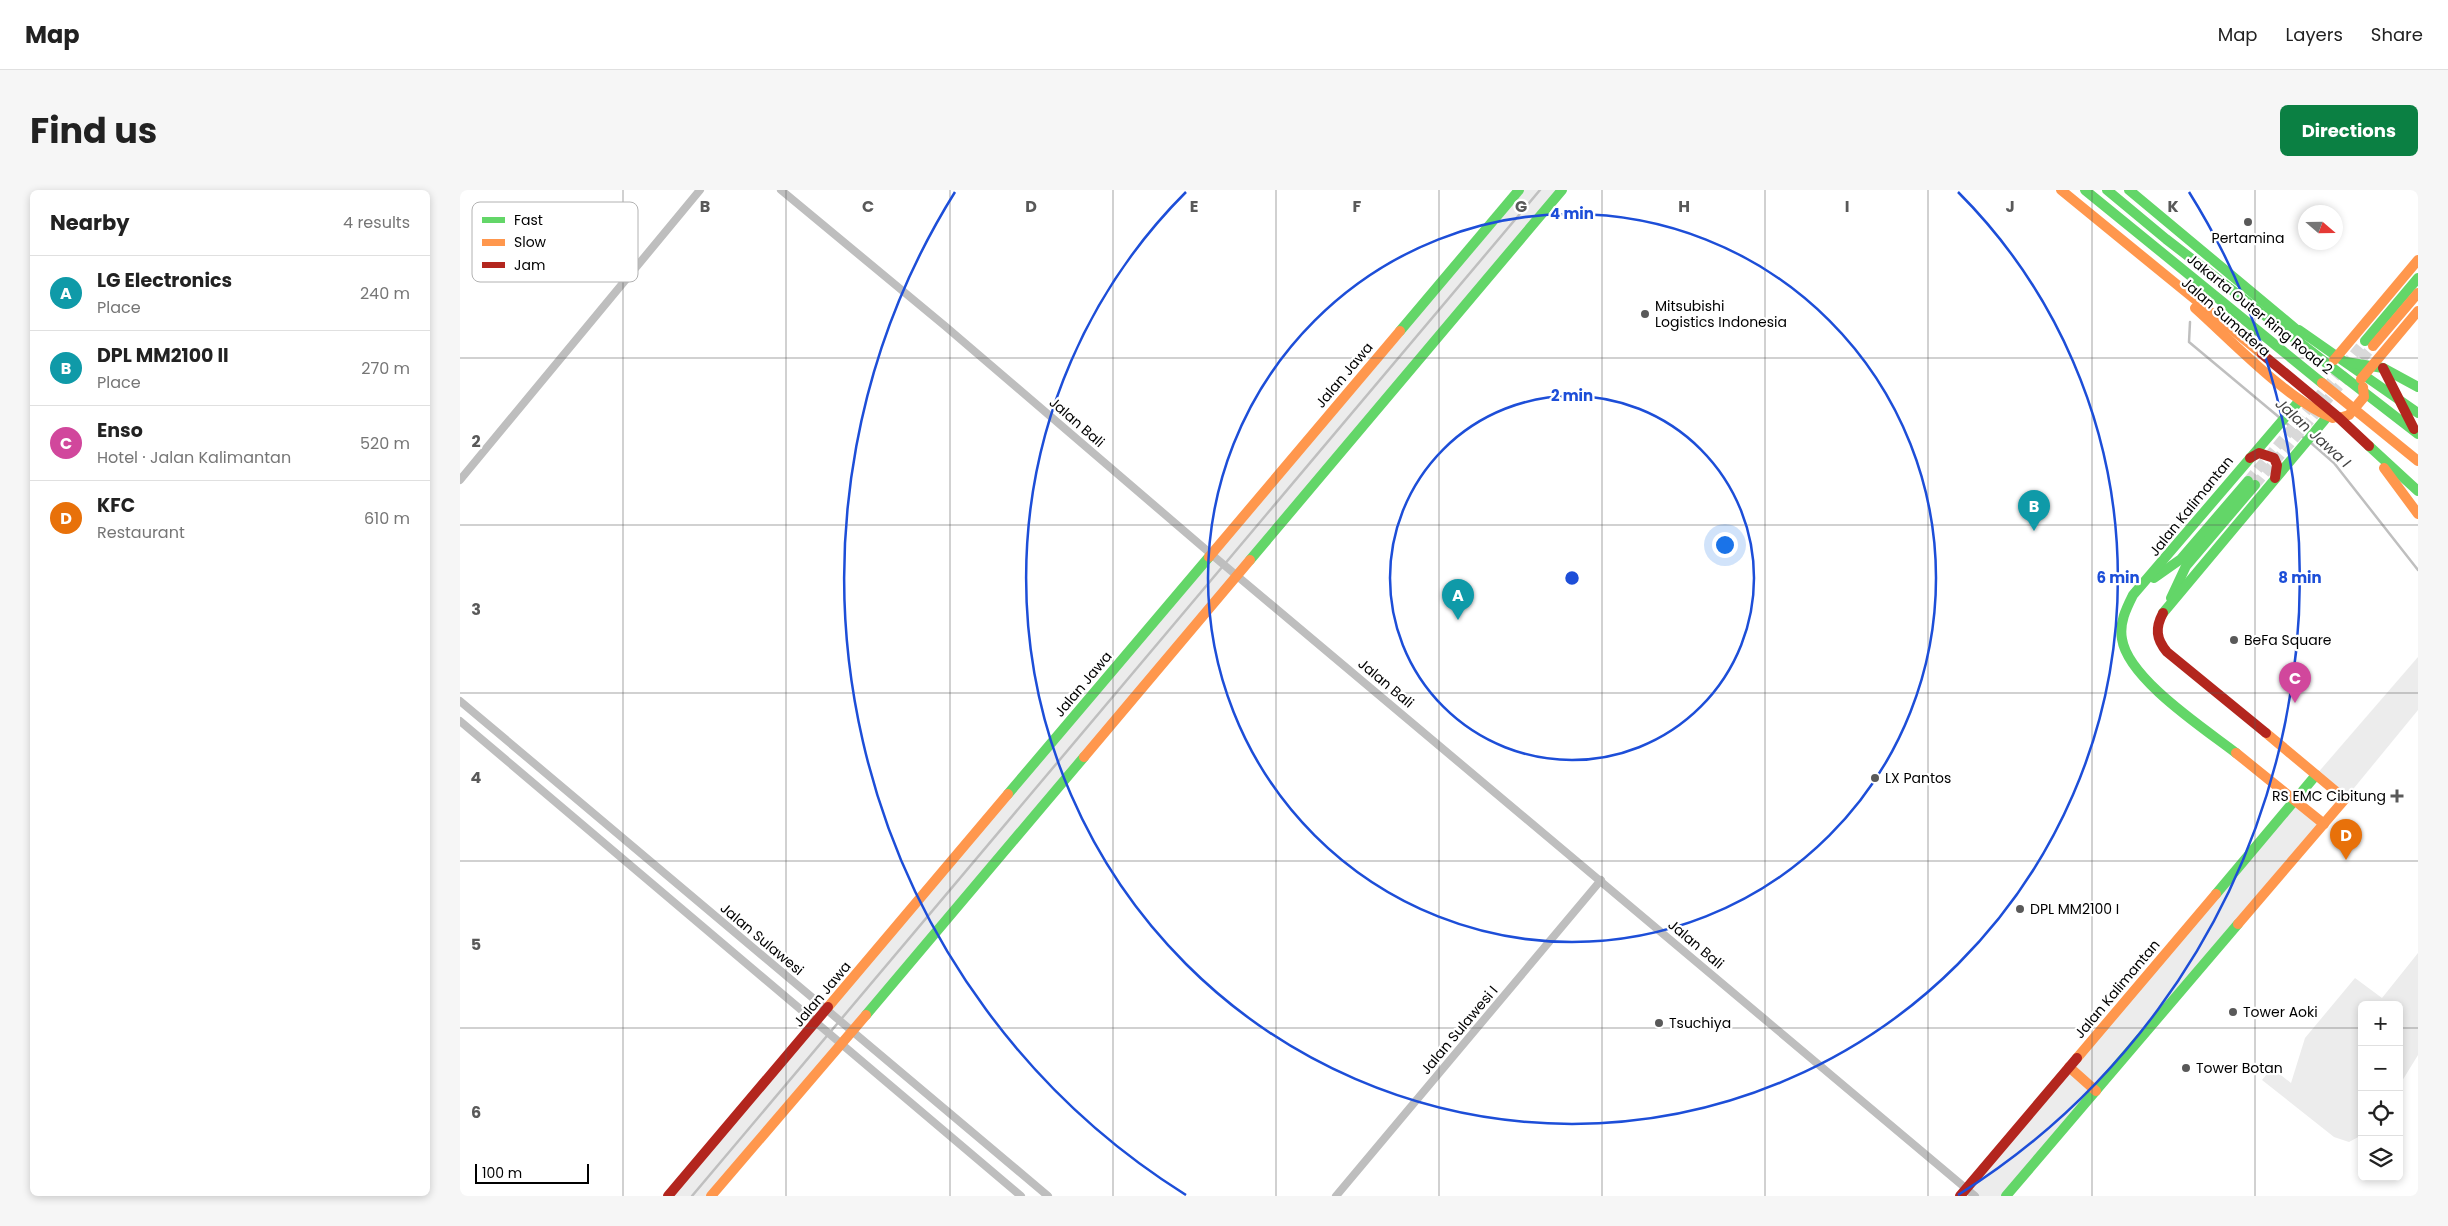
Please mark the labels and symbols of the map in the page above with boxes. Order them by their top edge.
text: B [700,195,710,218]
text: C [862,195,874,218]
text: D [1025,195,1037,218]
text: E [1190,195,1198,218]
text: F [1353,195,1362,218]
text: G [1515,195,1527,218]
text: H [1678,195,1690,218]
text: I [1845,195,1849,218]
text: J [2005,195,2015,218]
text: K [2167,195,2179,218]
legend [472,202,638,282]
text: 4 min [1550,203,1594,224]
north arrow [2298,205,2343,250]
text: Fast [514,210,543,230]
marker: Pertamina [2242,216,2254,228]
place label: Pertamina [2212,228,2284,248]
text: Slow [514,232,547,252]
street label: Jakarta Outer Ring Road 2 [2183,249,2337,379]
text: Jam [514,255,545,275]
street label: Jalan Sumatera [2177,273,2275,361]
place label: Mitsubishi Logistics Indonesia [1655,296,1787,332]
marker: Mitsubishi Logistics Indonesia [1639,308,1651,320]
street label: Jalan Jawa [1311,338,1377,412]
text: 2 min [1551,385,1593,406]
street label: Jalan Bali [1045,392,1109,452]
water label: Jalan Jawa I [2271,393,2356,472]
text: 2 [471,430,481,453]
street label: Jalan Kalimantan [2144,452,2238,560]
pin: B [2018,490,2050,531]
your location [1712,532,1738,558]
text: 6 min [2096,567,2140,588]
text: 8 min [2278,567,2322,588]
centre of rings [1563,569,1581,587]
pin: A [1442,579,1474,620]
text: 3 [471,598,481,621]
place label: BeFa Square [2244,630,2332,650]
marker: BeFa Square [2228,634,2240,646]
street label: Jalan Jawa [1050,647,1116,721]
street label: Jalan Bali [1354,654,1418,712]
pin: C [2279,662,2311,703]
text: 4 [471,766,482,789]
place label: LX Pantos [1885,768,1951,788]
marker: LX Pantos [1869,772,1881,784]
place label: RS EMC Cibitung [2272,786,2386,806]
marker: RS EMC Cibitung [2390,789,2404,803]
pin: D [2330,819,2362,860]
street label: Jalan Sulawesi [716,898,808,980]
place label: DPL MM2100 I [2030,899,2119,919]
marker: DPL MM2100 I [2014,903,2026,915]
street label: Jalan Bali [1664,915,1728,973]
text: 5 [471,933,481,956]
street label: Jalan Kalimantan [2070,935,2164,1043]
street label: Jalan Jawa [789,957,855,1031]
street label: Jalan Sulawesi I [1416,981,1502,1079]
place label: Tower Aoki [2243,1002,2318,1022]
marker: Tower Aoki [2227,1006,2239,1018]
place label: Tsuchiya [1669,1013,1731,1033]
marker: Tsuchiya [1653,1017,1665,1029]
place label: Tower Botan [2196,1058,2283,1078]
marker: Tower Botan [2180,1062,2192,1074]
text: 6 [471,1101,481,1124]
scale bar [475,1161,589,1184]

